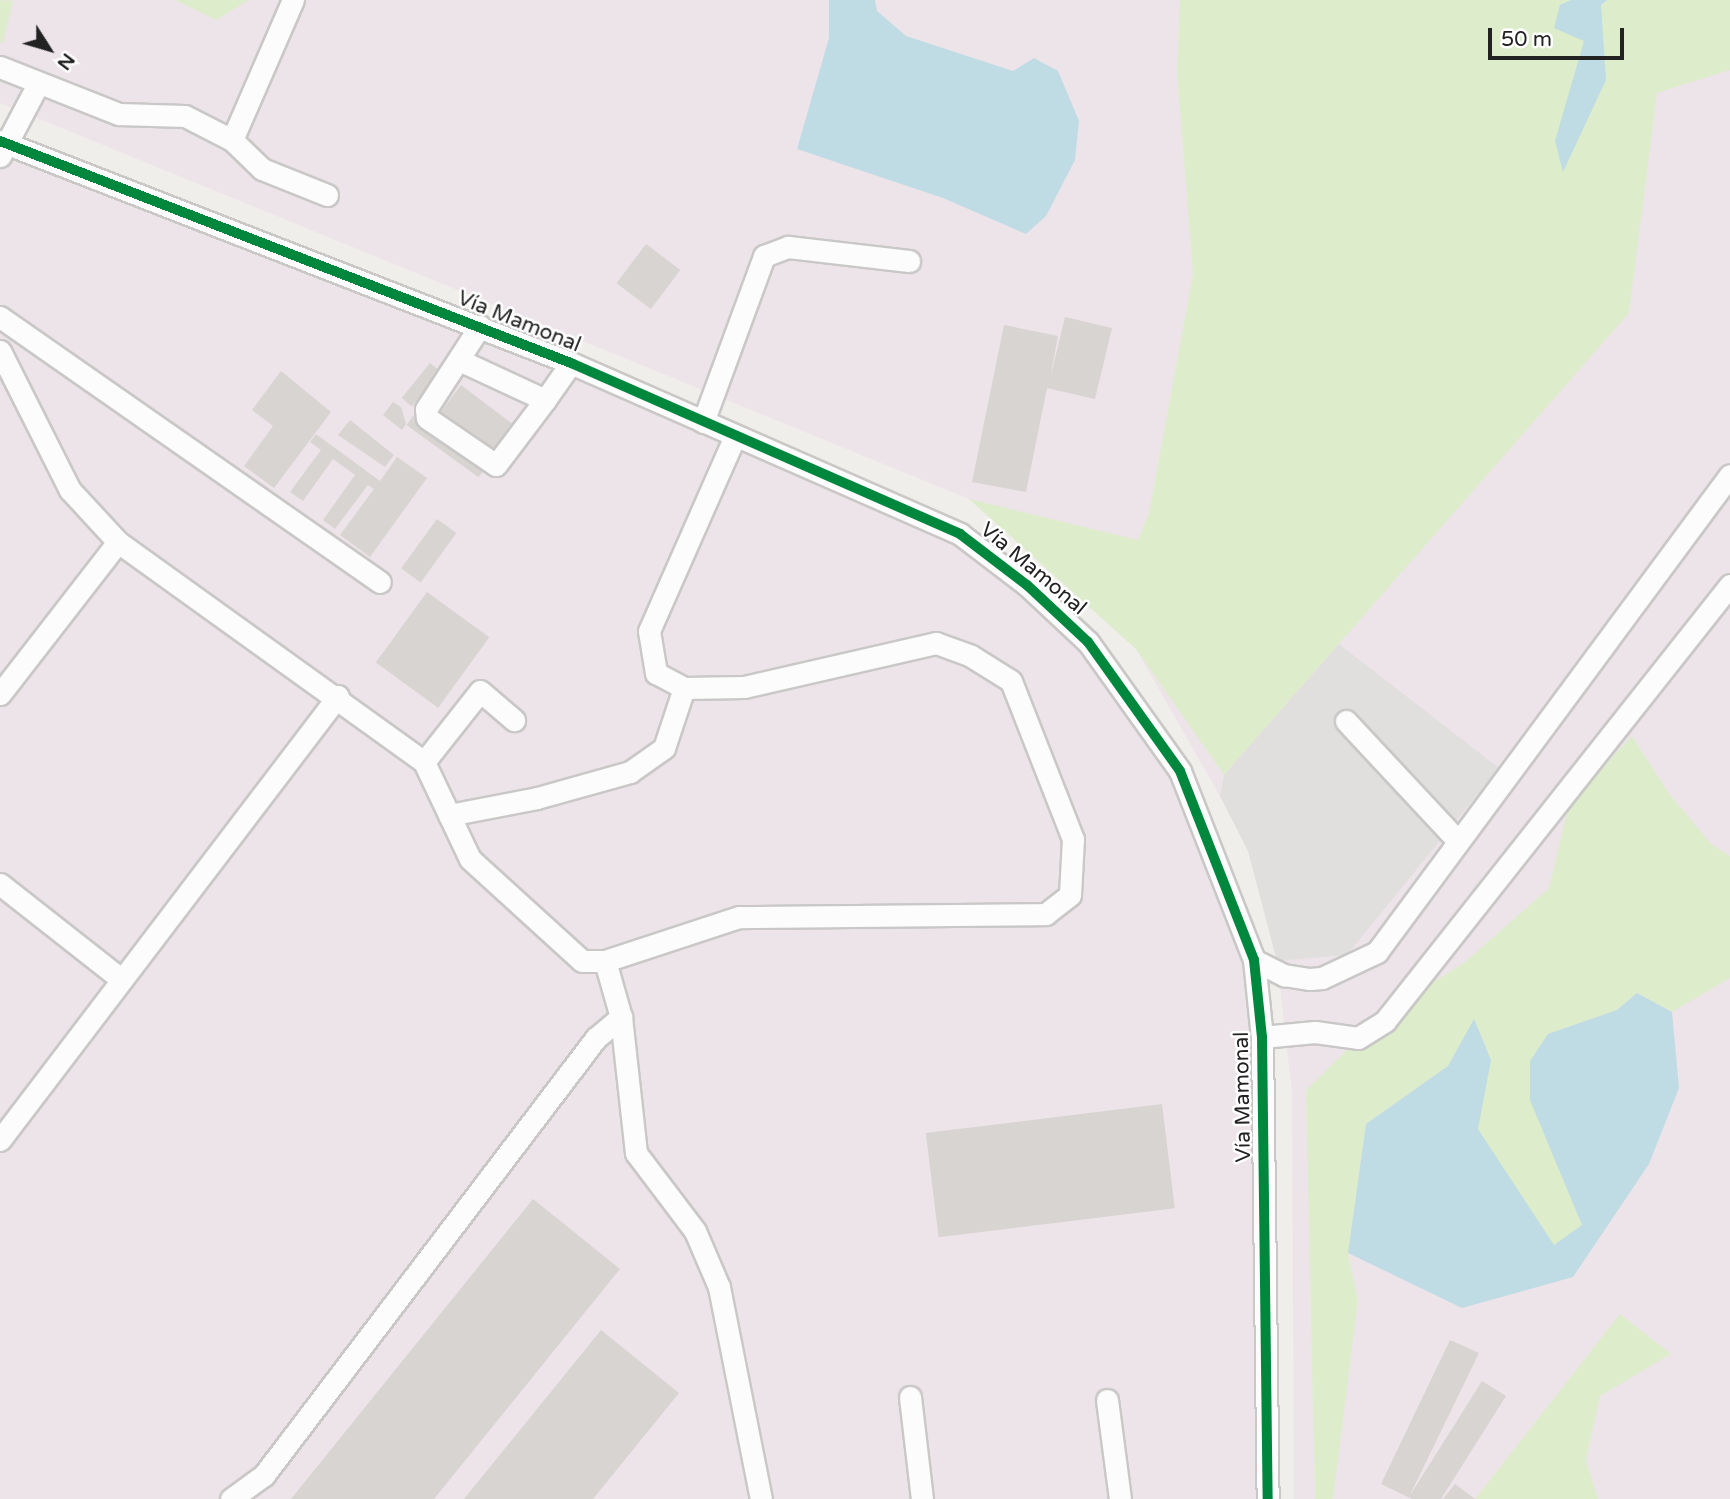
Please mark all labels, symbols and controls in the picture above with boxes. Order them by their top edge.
north arrow [14,14,84,84]
scale bar [1492,14,1628,58]
text: 50 m [1501,27,1552,52]
text: N [52,49,79,74]
street label: Vía Mamonal [454,286,584,358]
street label: Vía Mamonal [975,517,1091,621]
street label: Vía Mamonal [1229,1031,1257,1163]

